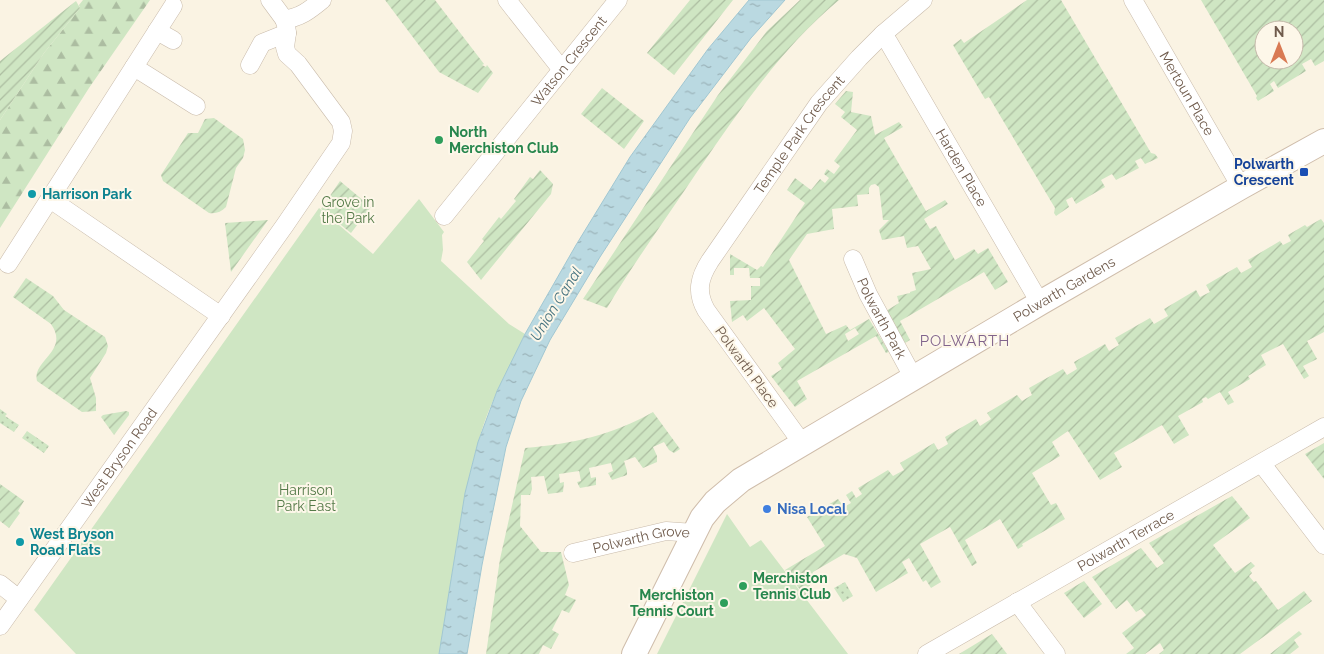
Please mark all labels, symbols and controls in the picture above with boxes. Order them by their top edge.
street label: Watson Crescent [528,13,610,109]
north arrow [1254,20,1304,70]
text: N [1274,24,1284,40]
street label: Mertoun Place [1156,49,1218,138]
street label: Temple Park Crescent [751,72,848,197]
place label: North Merchiston Club [449,124,559,156]
street label: Harden Place [933,126,990,209]
marker: North Merchiston Club [433,134,445,146]
place label: Polwarth Crescent [1234,156,1295,188]
marker: Polwarth Crescent [1298,166,1310,178]
place label: Harrison Park [42,186,132,202]
marker: Harrison Park [26,188,38,200]
park label: Grove in the Park [321,194,375,226]
street label: Polwarth Gardens [1010,253,1118,325]
water label: Union Canal [526,264,586,344]
street label: Polwarth Park [854,275,910,362]
street label: Polwarth Place [712,323,782,411]
district label: POLWARTH [920,332,1010,350]
street label: West Bryson Road [78,405,160,511]
park label: Harrison Park East [276,482,336,514]
place label: Nisa Local [777,501,847,517]
marker: Nisa Local [761,503,773,515]
street label: Polwarth Terrace [1075,506,1177,574]
street label: Polwarth Grove [591,523,690,556]
place label: West Bryson Road Flats [30,526,114,558]
marker: West Bryson Road Flats [14,536,26,548]
place label: Merchiston Tennis Club [753,570,831,602]
marker: Merchiston Tennis Club [737,580,749,592]
place label: Merchiston Tennis Court [630,587,715,619]
marker: Merchiston Tennis Court [718,597,730,609]

